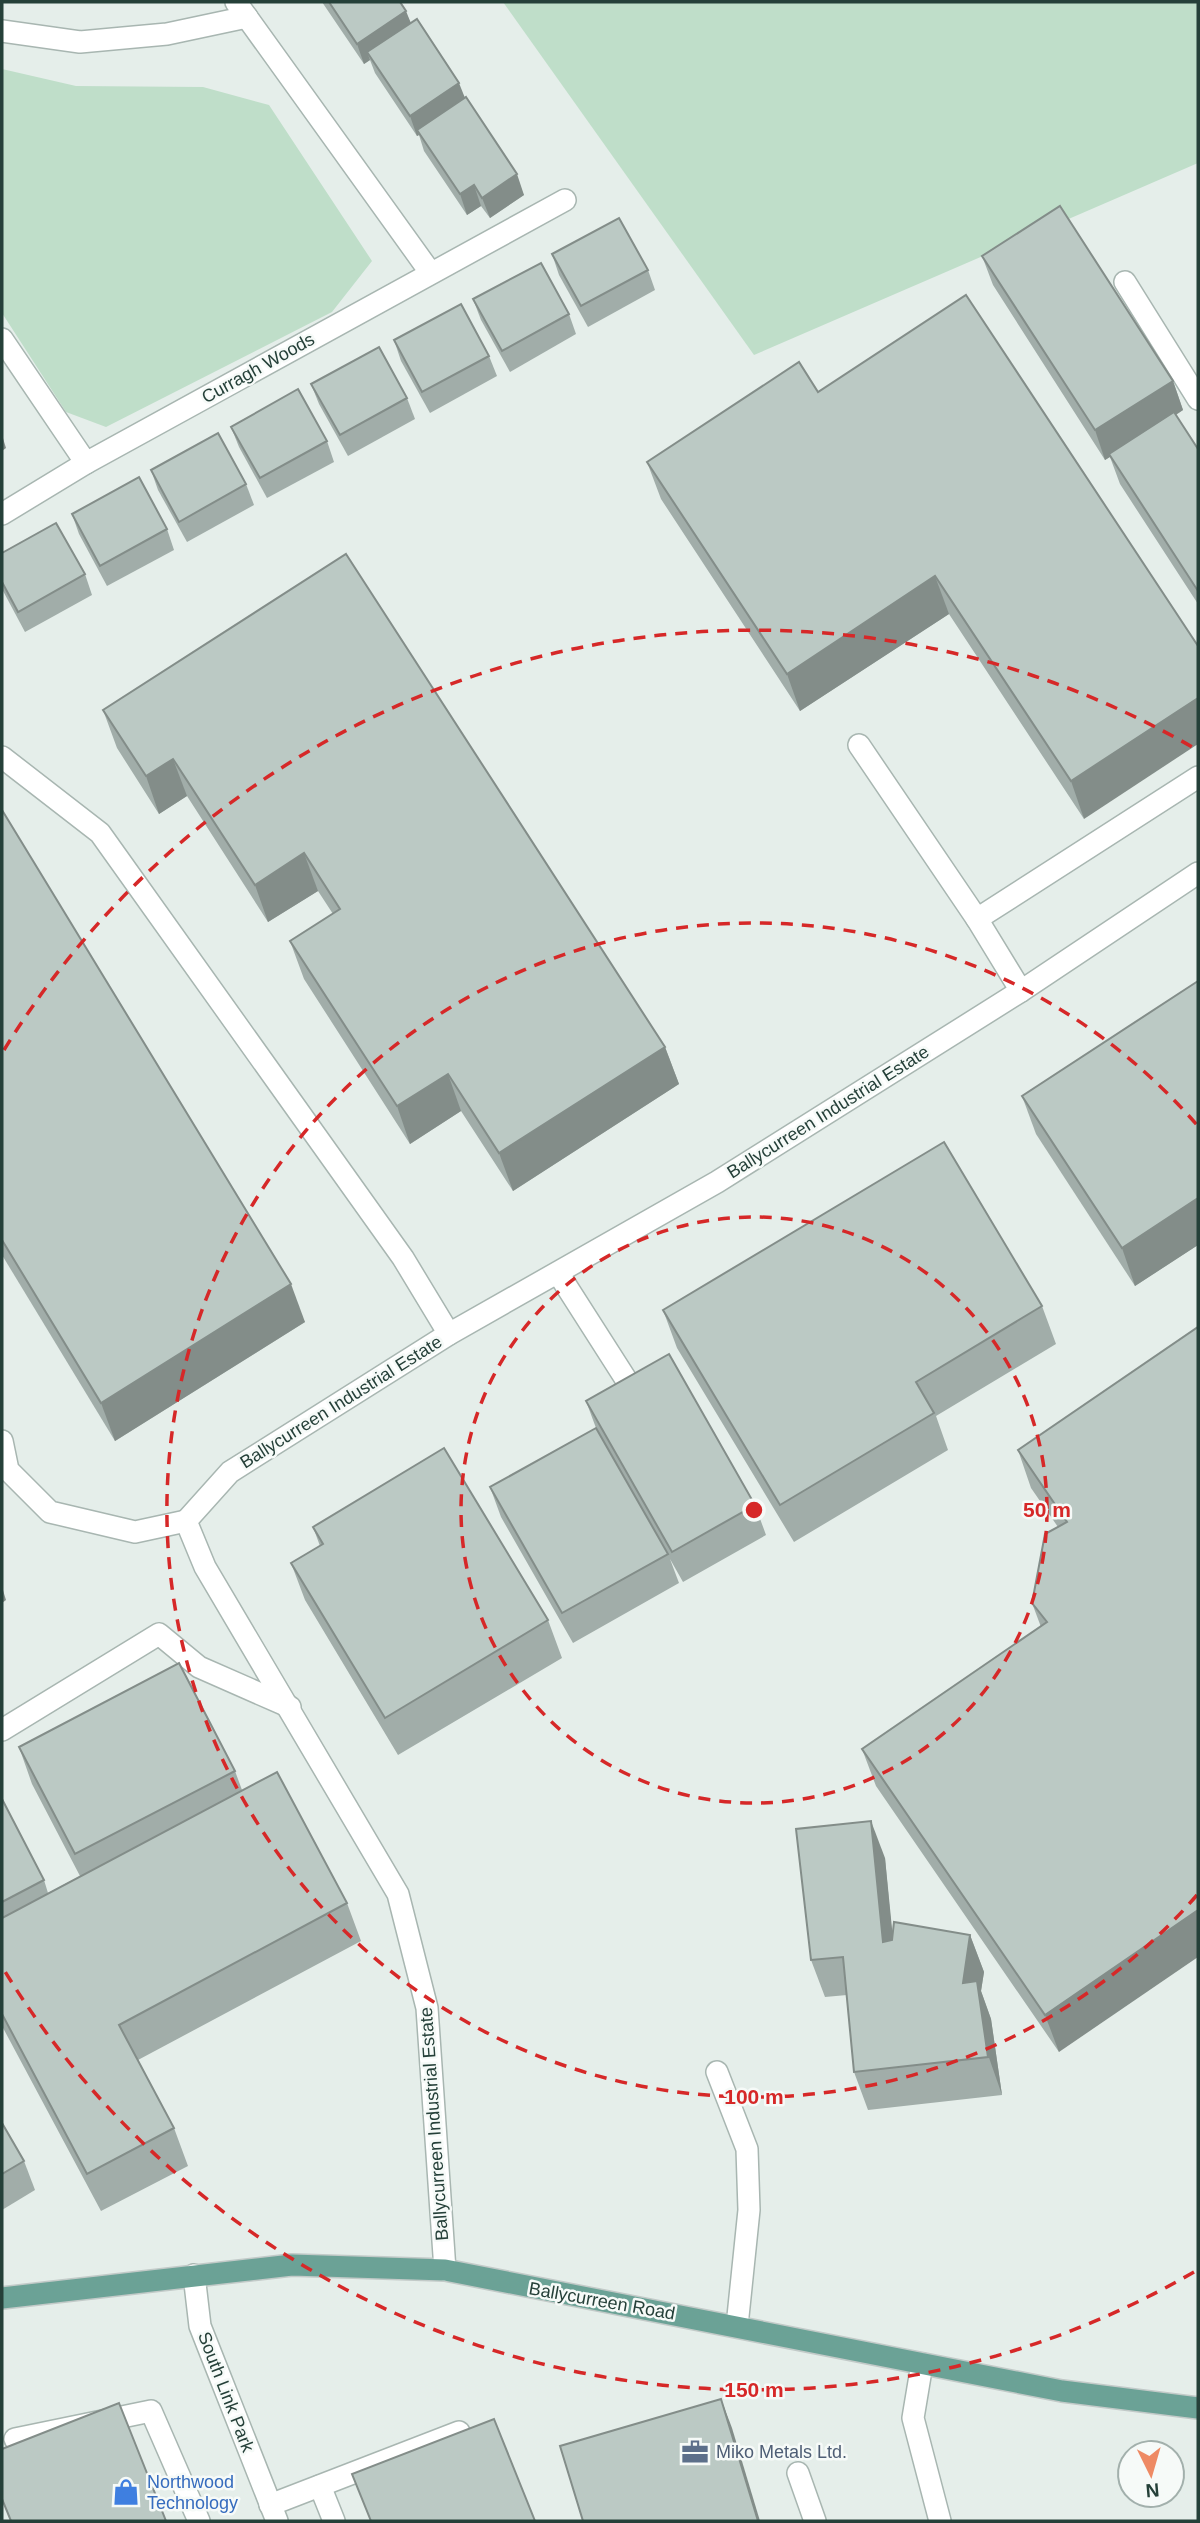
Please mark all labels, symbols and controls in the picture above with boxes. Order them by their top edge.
street label: Curragh Woods [198,329,318,407]
street label: Ballycurreen Industrial Estate [723,1041,933,1183]
street label: Ballycurreen Industrial Estate [236,1331,446,1473]
centre of rings [742,1498,766,1522]
text: 50 m [1023,1498,1071,1521]
street label: Ballycurreen Industrial Estate [416,2007,452,2241]
text: 100 m [724,2085,784,2108]
street label: Ballycurreen Road [527,2278,677,2324]
street label: South Link Park [194,2329,258,2456]
text: 150 m [724,2378,784,2401]
office icon: Miko Metals Ltd. [680,2437,710,2467]
north arrow [1116,2439,1186,2509]
place label: Miko Metals Ltd. [716,2442,847,2462]
place label: Northwood Technology [147,2472,238,2513]
shop icon: Northwood Technology [111,2477,141,2507]
text: N [1145,2479,1160,2501]

